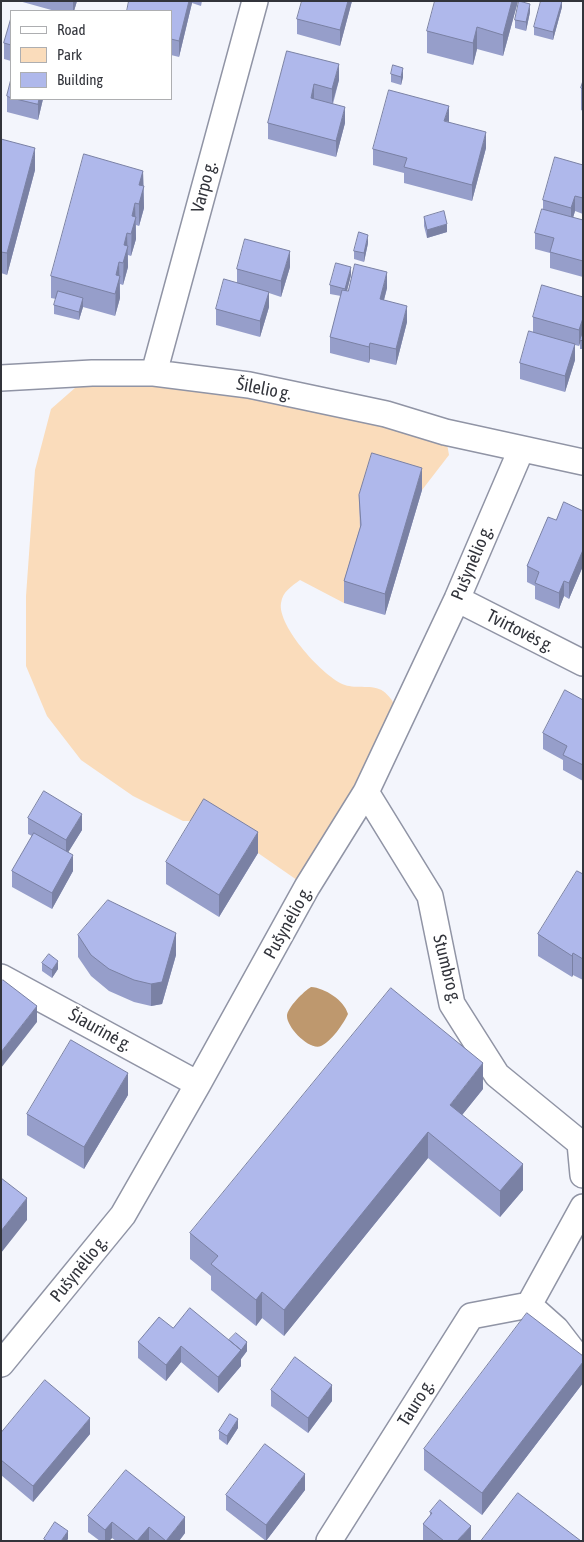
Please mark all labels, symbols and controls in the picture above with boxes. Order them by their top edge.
legend [10,10,172,100]
text: Road [57,21,86,38]
text: Park [57,46,82,63]
text: Building [57,71,103,88]
street label: Varpo g. [187,159,221,215]
street label: Šilelio g. [235,373,293,405]
street label: Pušynėlio g. [447,522,497,604]
street label: Tvirtovės g. [483,605,557,657]
street label: Pušynėlio g. [259,883,317,963]
street label: Stumbro g. [428,932,466,1006]
street label: Šiaurinė g. [65,1004,135,1056]
street label: Pušynėlio g. [46,1232,112,1306]
street label: Tauro g. [393,1376,439,1430]

